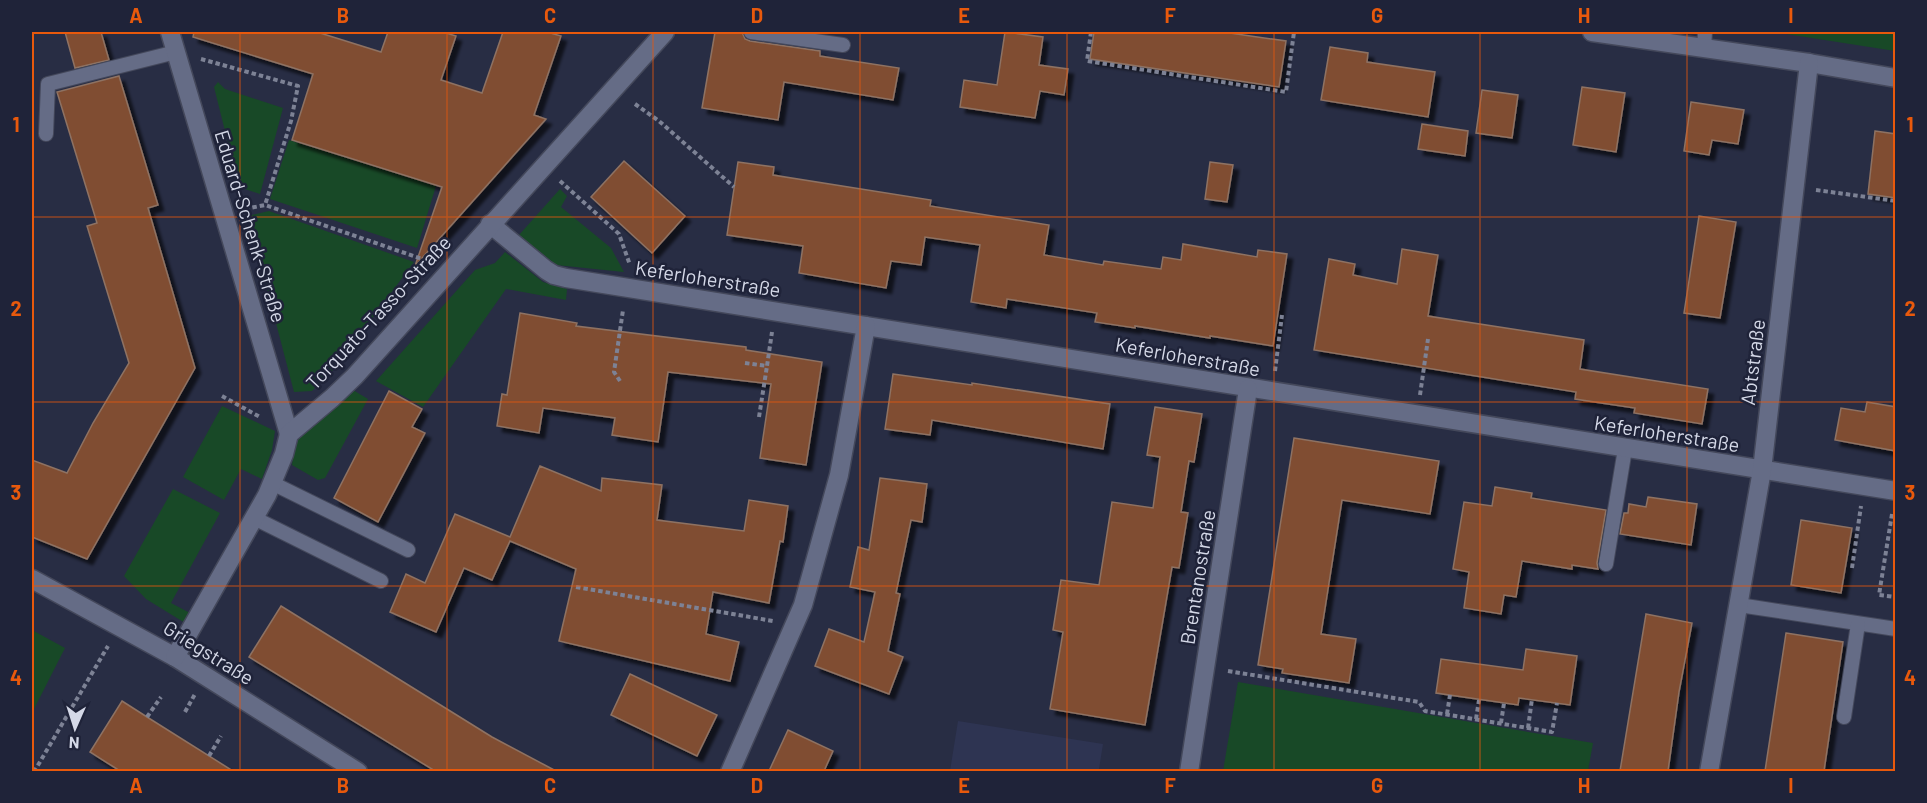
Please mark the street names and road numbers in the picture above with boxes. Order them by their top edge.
street label: Eduard-Schenk-Straße [210,127,292,325]
street label: Torquato-Tasso-Straße [300,230,456,394]
street label: Keferloherstraße [634,255,782,301]
street label: Abtstraße [1735,318,1769,406]
street label: Keferloherstraße [1114,331,1262,381]
street label: Keferloherstraße [1593,410,1741,456]
street label: Brentanostraße [1174,508,1220,646]
street label: Griegstraße [159,615,259,689]

